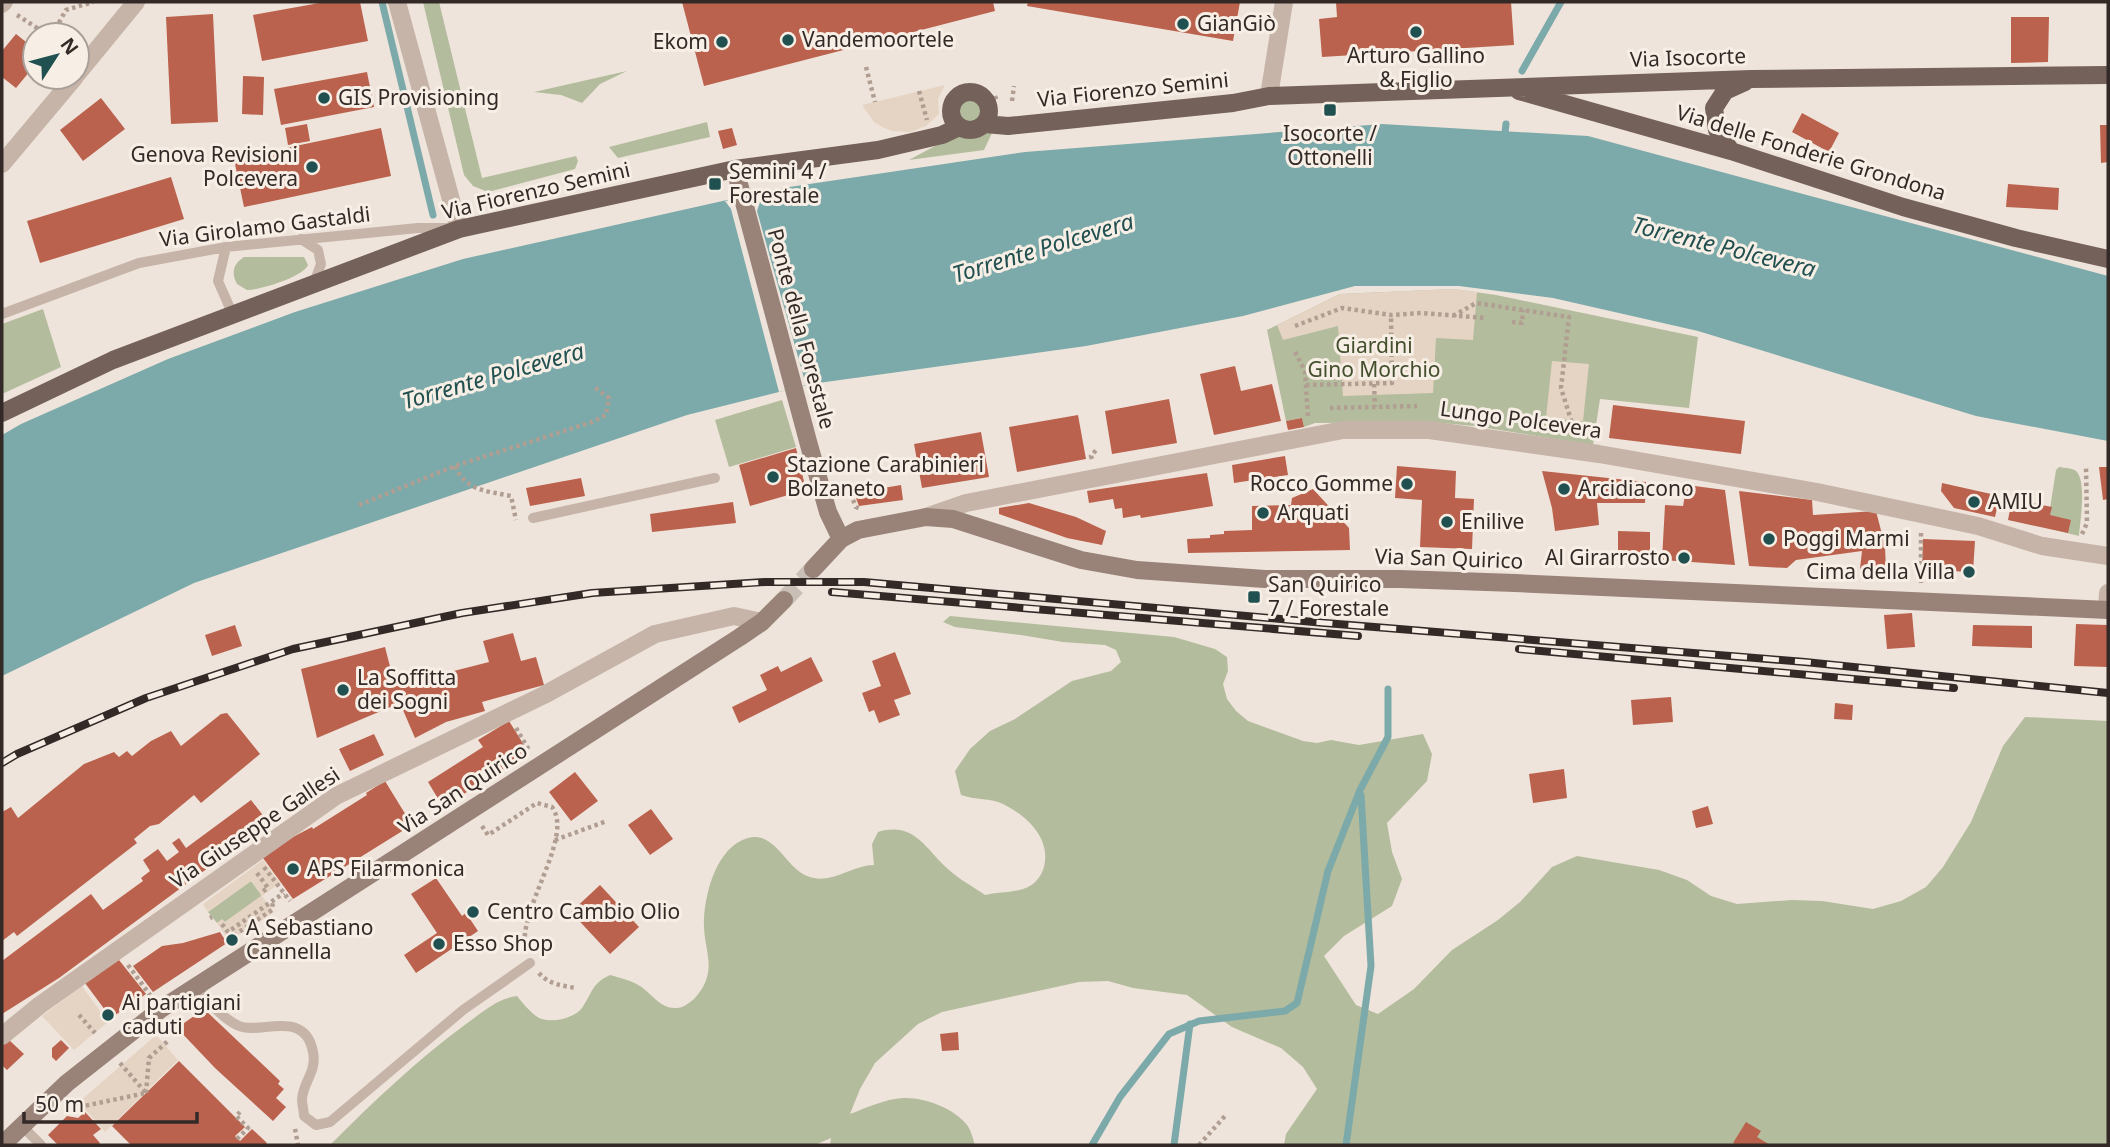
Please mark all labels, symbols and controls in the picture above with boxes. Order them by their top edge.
place label: GianGiò [1197,9,1276,37]
marker: GianGiò [1175,16,1191,32]
north arrow [21,21,91,91]
marker: Arturo Gallino & Figlio [1408,24,1424,40]
place label: Vandemoortele [802,25,954,53]
place label: Ekom [653,27,708,55]
text: N [55,32,85,60]
marker: Vandemoortele [780,32,796,48]
marker: Ekom [714,34,730,50]
place label: Arturo Gallino & Figlio [1347,41,1485,93]
street label: Via Isocorte [1629,41,1746,73]
street label: Via Fiorenzo Semini [1036,65,1230,113]
place label: GIS Provisioning [338,83,499,111]
marker: GIS Provisioning [316,90,332,106]
street label: Via delle Fonderie Grondona [1673,98,1950,206]
marker: Isocorte / Ottonelli [1322,102,1338,118]
place label: Isocorte / Ottonelli [1283,119,1377,171]
place label: Genova Revisioni Polcevera [131,140,298,192]
street label: Via Fiorenzo Semini [439,155,633,225]
place label: Semini 4 / Forestale [729,157,827,209]
marker: Genova Revisioni Polcevera [304,159,320,175]
marker: Semini 4 / Forestale [707,176,723,192]
street label: Via Girolamo Gastaldi [158,199,372,253]
water label: Torrente Polcevera [948,204,1137,290]
water label: Torrente Polcevera [1629,208,1819,284]
street label: Ponte della Forestale [762,225,842,432]
park label: Giardini Gino Morchio [1307,331,1441,383]
water label: Torrente Polcevera [398,334,587,416]
street label: Lungo Polcevera [1439,394,1604,444]
place label: Stazione Carabinieri Bolzaneto [787,450,984,502]
marker: Stazione Carabinieri Bolzaneto [765,469,781,485]
place label: Rocco Gomme [1250,469,1393,497]
place label: Arcidiacono [1578,474,1694,502]
marker: Rocco Gomme [1399,476,1415,492]
marker: Arcidiacono [1556,481,1572,497]
place label: AMIU [1988,487,2043,515]
marker: AMIU [1966,494,1982,510]
place label: Arquati [1277,498,1349,526]
marker: Arquati [1255,505,1271,521]
place label: Enilive [1461,507,1524,535]
marker: Enilive [1439,514,1455,530]
place label: Poggi Marmi [1783,524,1910,552]
marker: Poggi Marmi [1761,531,1777,547]
street label: Via San Quirico [1374,541,1524,575]
place label: Al Girarrosto [1545,543,1670,571]
marker: Al Girarrosto [1676,550,1692,566]
place label: Cima della Villa [1806,557,1955,585]
marker: Cima della Villa [1961,564,1977,580]
place label: San Quirico 7 / Forestale [1268,570,1389,622]
marker: San Quirico 7 / Forestale [1246,589,1262,605]
place label: La Soffitta dei Sogni [357,663,456,715]
marker: La Soffitta dei Sogni [335,682,351,698]
street label: Via San Quirico [392,736,532,840]
street label: Via Giuseppe Gallesi [164,760,345,894]
place label: APS Filarmonica [307,854,465,882]
marker: APS Filarmonica [285,861,301,877]
place label: Centro Cambio Olio [487,897,680,925]
marker: Centro Cambio Olio [465,904,481,920]
place label: A Sebastiano Cannella [246,913,373,965]
place label: Esso Shop [453,929,553,957]
marker: A Sebastiano Cannella [224,932,240,948]
marker: Esso Shop [431,936,447,952]
place label: Ai partigiani caduti [122,988,241,1040]
marker: Ai partigiani caduti [100,1007,116,1023]
scale bar [24,1080,198,1124]
text: 50 m [35,1090,84,1118]

